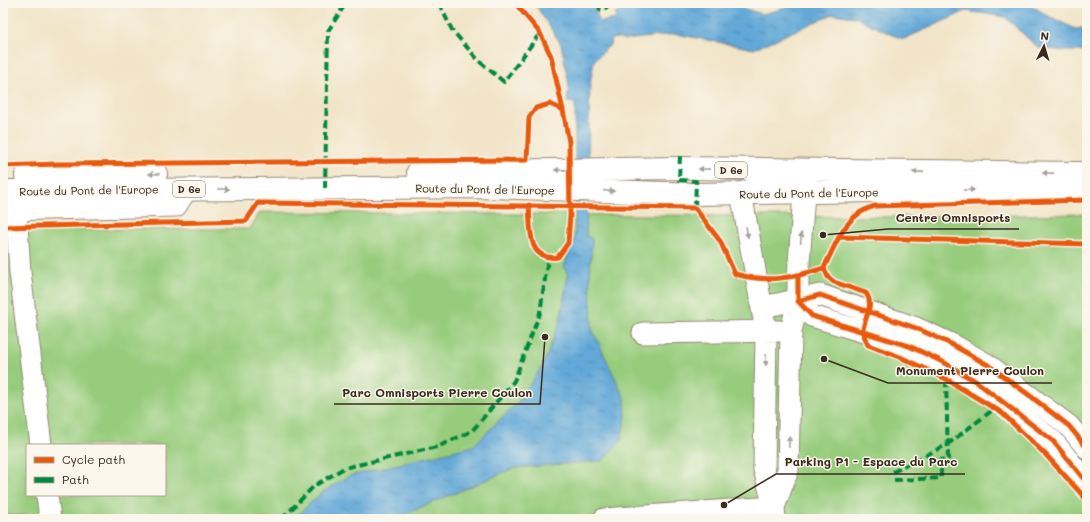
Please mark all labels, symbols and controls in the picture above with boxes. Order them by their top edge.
north arrow [1024,26,1064,66]
text: N [1040,28,1050,43]
road number: D 6e [715,162,747,178]
one-way arrow [697,166,710,172]
one-way arrow [553,167,566,173]
one-way arrow [911,169,924,175]
one-way arrow [1041,170,1054,176]
one-way arrow [147,171,160,177]
street label: Route du Pont de l'Europe [415,180,555,198]
street label: Route du Pont de l'Europe [19,181,159,199]
road number: D 6e [173,181,205,197]
street label: Route du Pont de l'Europe [739,184,879,202]
one-way arrow [218,186,231,192]
one-way arrow [963,187,976,193]
one-way arrow [603,188,615,195]
callout: Centre Omnisports [888,205,1019,229]
text: Centre Omnisports [896,209,1010,225]
one-way arrow [744,226,750,238]
one-way arrow [797,232,804,244]
one-way arrow [763,354,769,367]
callout: Monument Pierre Coulon [888,359,1052,383]
text: Monument Pierre Coulon [896,362,1044,378]
callout: Parc Omnisports Pierre Coulon [334,380,540,404]
text: Parc Omnisports Pierre Coulon [342,384,532,400]
one-way arrow [785,436,792,448]
legend [26,444,166,496]
callout: Parking P1 - Espace du Parc [776,450,965,474]
text: Cycle path [62,451,125,467]
text: Parking P1 - Espace du Parc [784,453,958,469]
text: Path [62,471,89,487]

